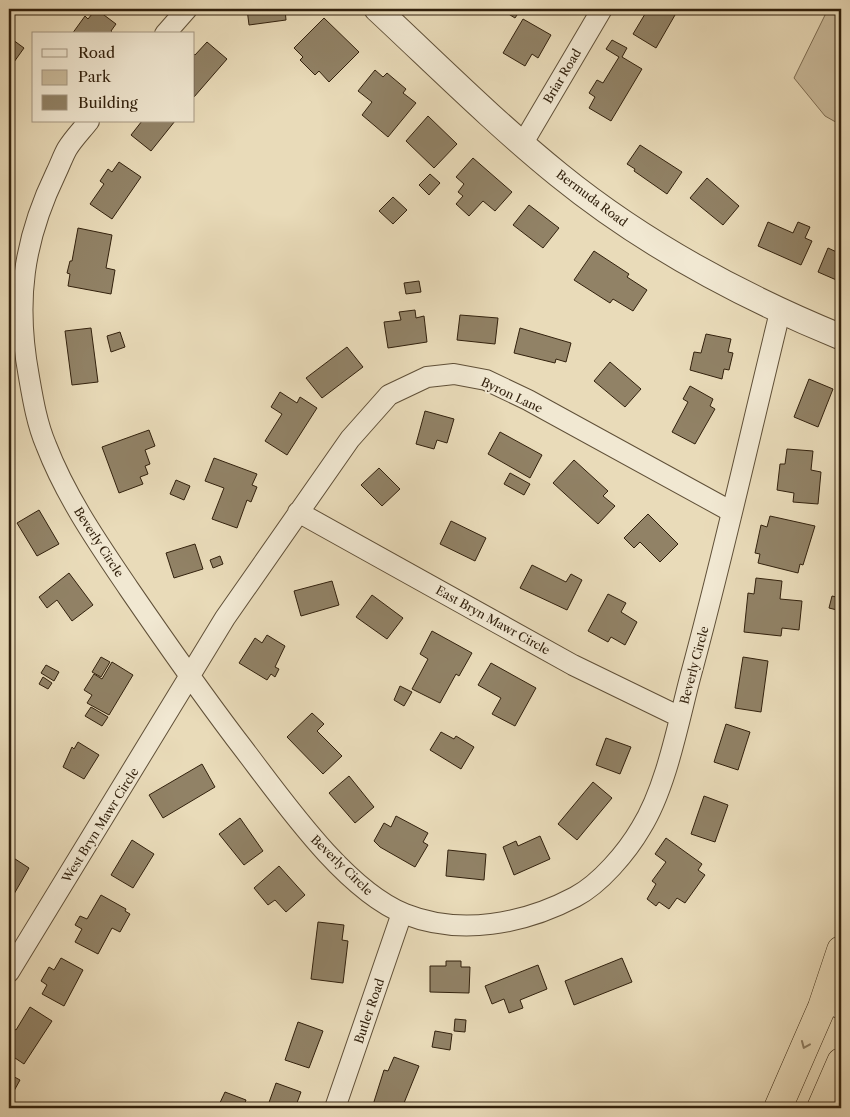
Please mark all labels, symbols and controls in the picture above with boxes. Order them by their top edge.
legend [32,32,195,122]
text: Road [78,43,115,62]
street label: Briar Road [540,45,585,106]
text: Park [78,67,112,86]
text: Building [78,93,138,112]
street label: Bermuda Road [554,166,631,230]
street label: Byron Lane [479,374,545,416]
street label: Beverly Circle [71,504,127,580]
street label: East Bryn Mawr Circle [433,582,553,658]
street label: Beverly Circle [676,624,712,706]
street label: West Bryn Mawr Circle [58,765,142,886]
street label: Beverly Circle [308,832,376,898]
street label: Butler Road [351,976,387,1046]
one-way arrow [801,1040,812,1049]

